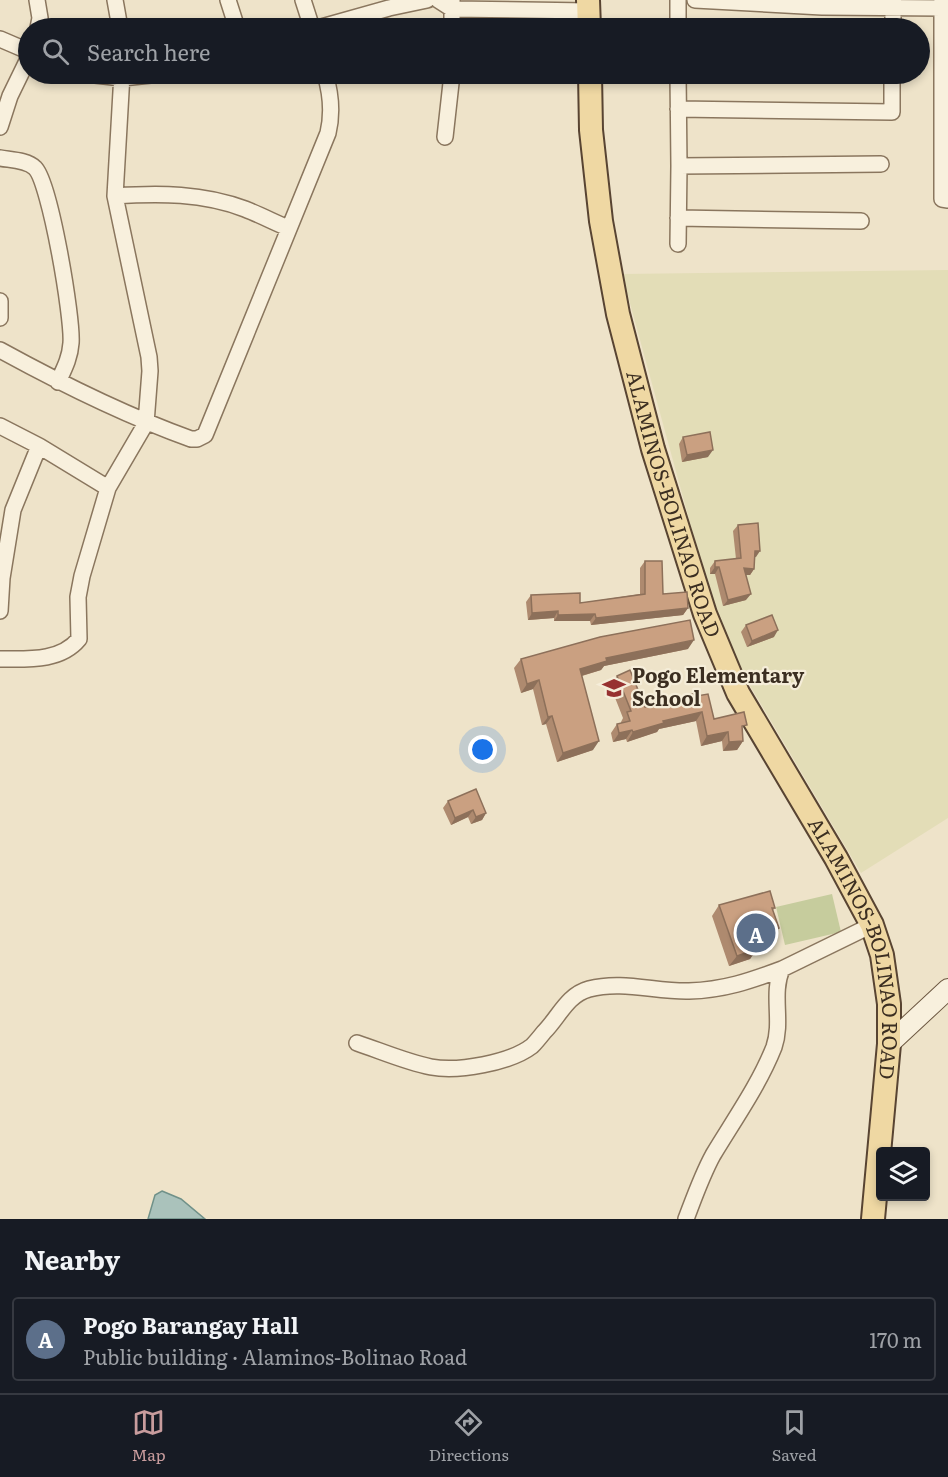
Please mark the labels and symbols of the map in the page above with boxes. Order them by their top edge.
street label: ALAMINOS-BOLINAO ROAD [620,367,730,641]
place label: Pogo Elementary School [632,659,805,712]
school or university icon: Pogo Elementary School [601,675,627,701]
your location [468,735,497,764]
street label: ALAMINOS-BOLINAO ROAD [802,811,906,1081]
pin: A [736,910,776,956]

